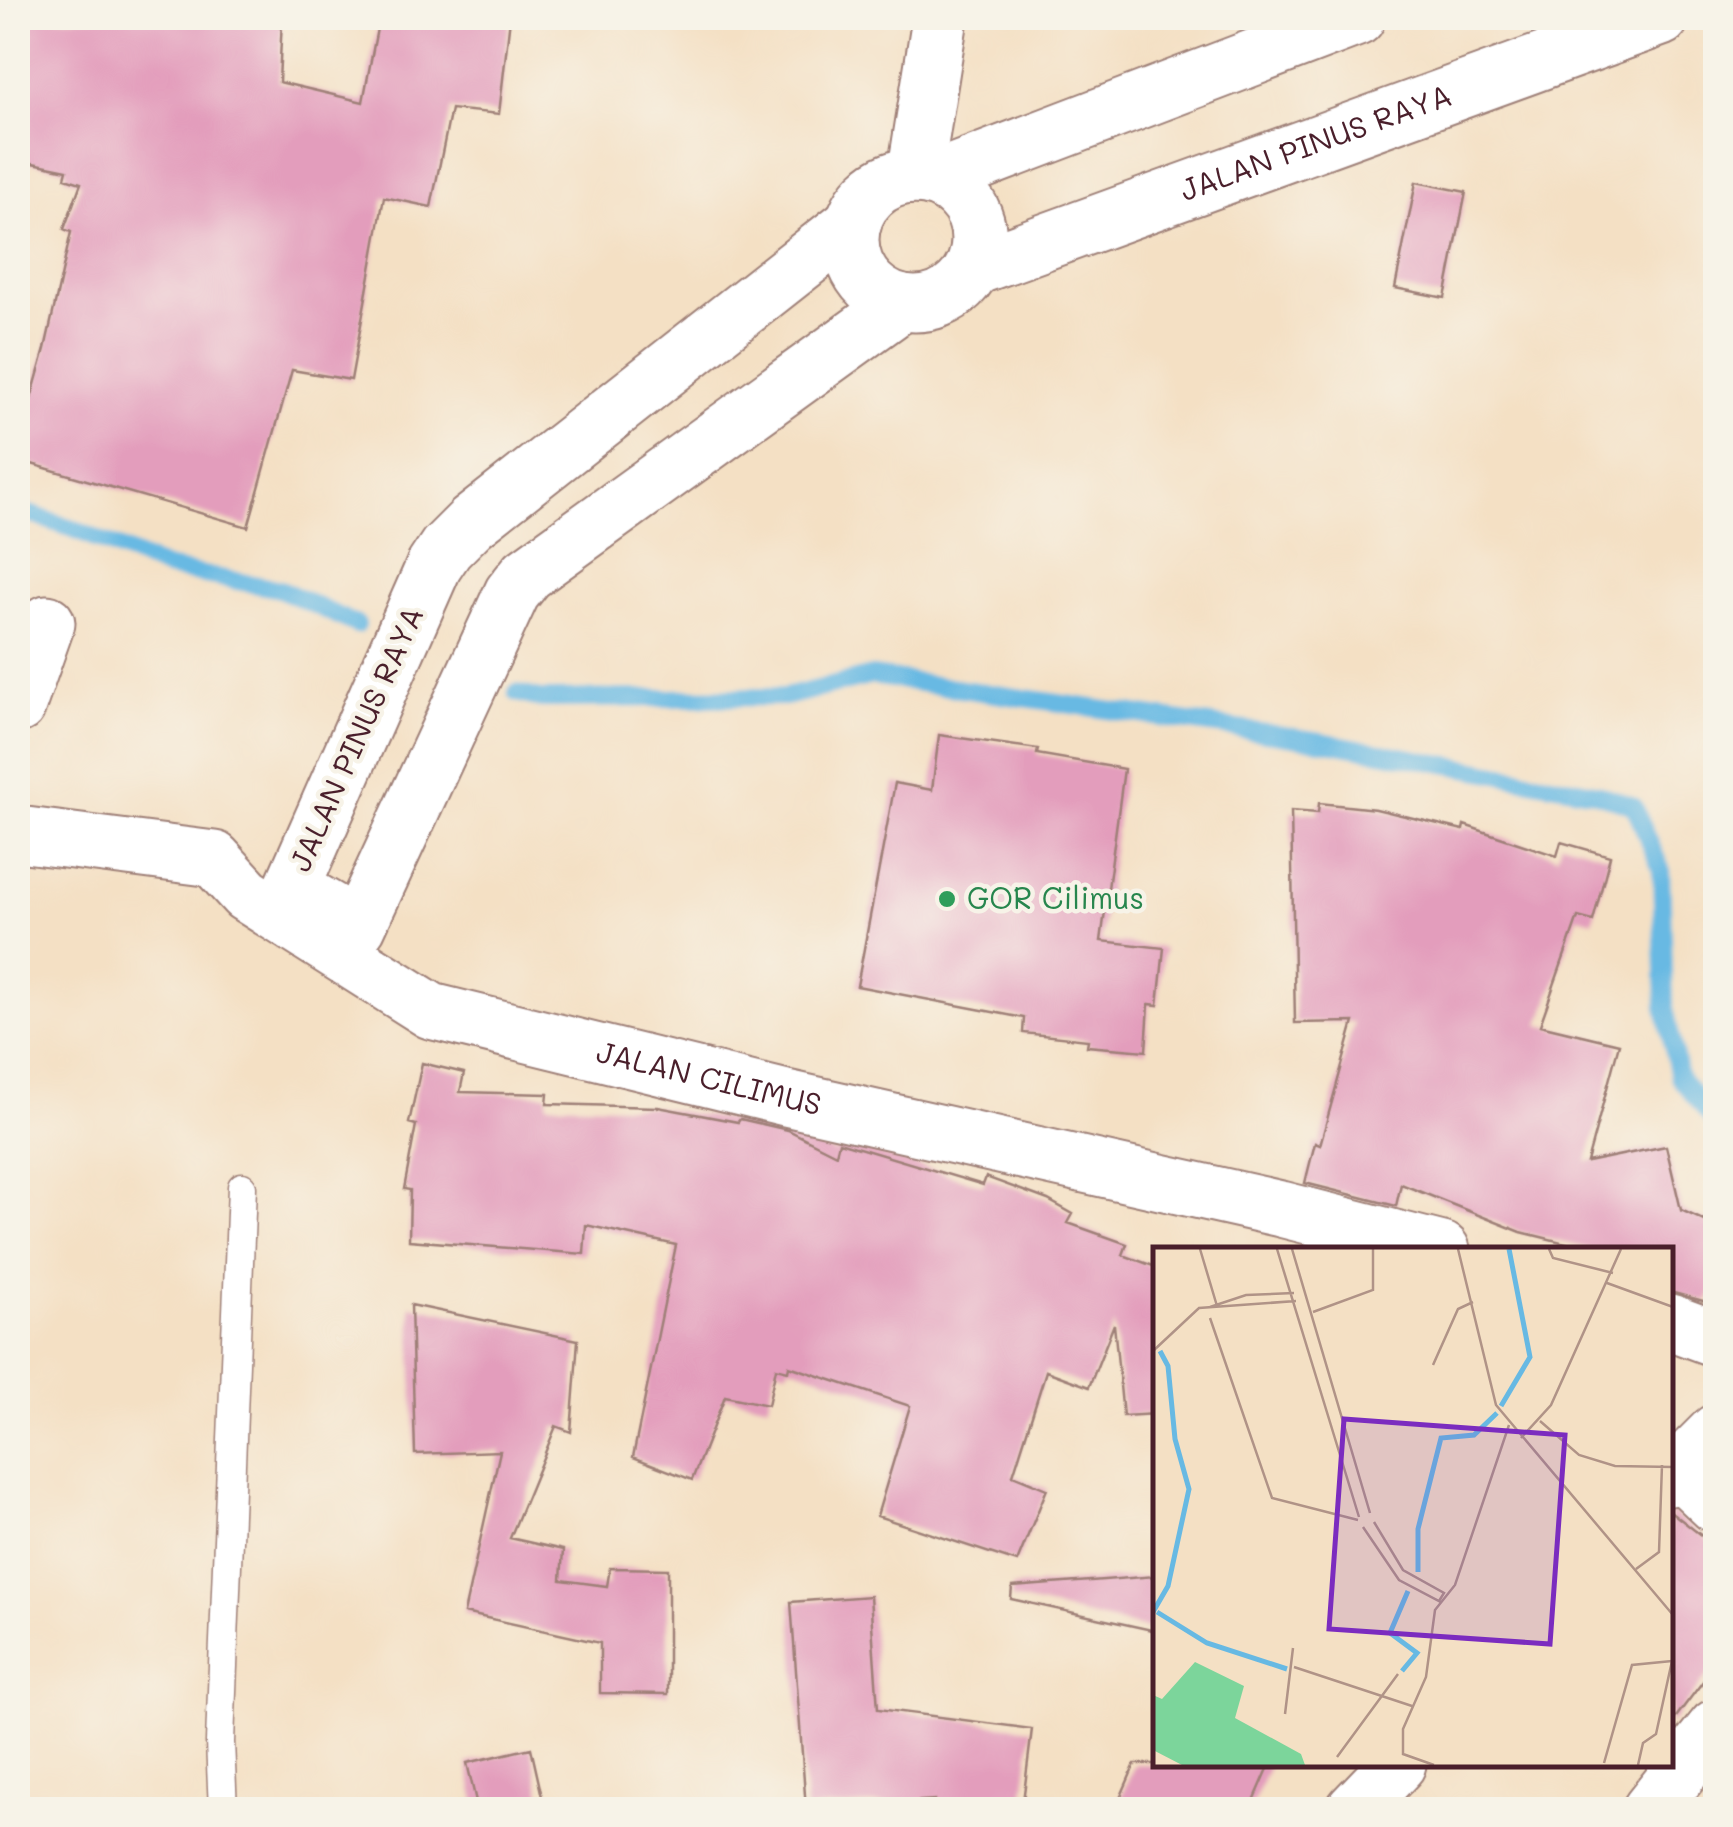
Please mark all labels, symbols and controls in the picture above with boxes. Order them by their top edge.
street label: JALAN PINUS RAYA [1174,74,1457,209]
street label: JALAN PINUS RAYA [279,599,432,877]
place label: GOR Cilimus [967,877,1144,917]
marker: GOR Cilimus [936,888,958,910]
street label: JALAN CILIMUS [593,1030,825,1123]
inset map [1153,1247,1673,1767]

